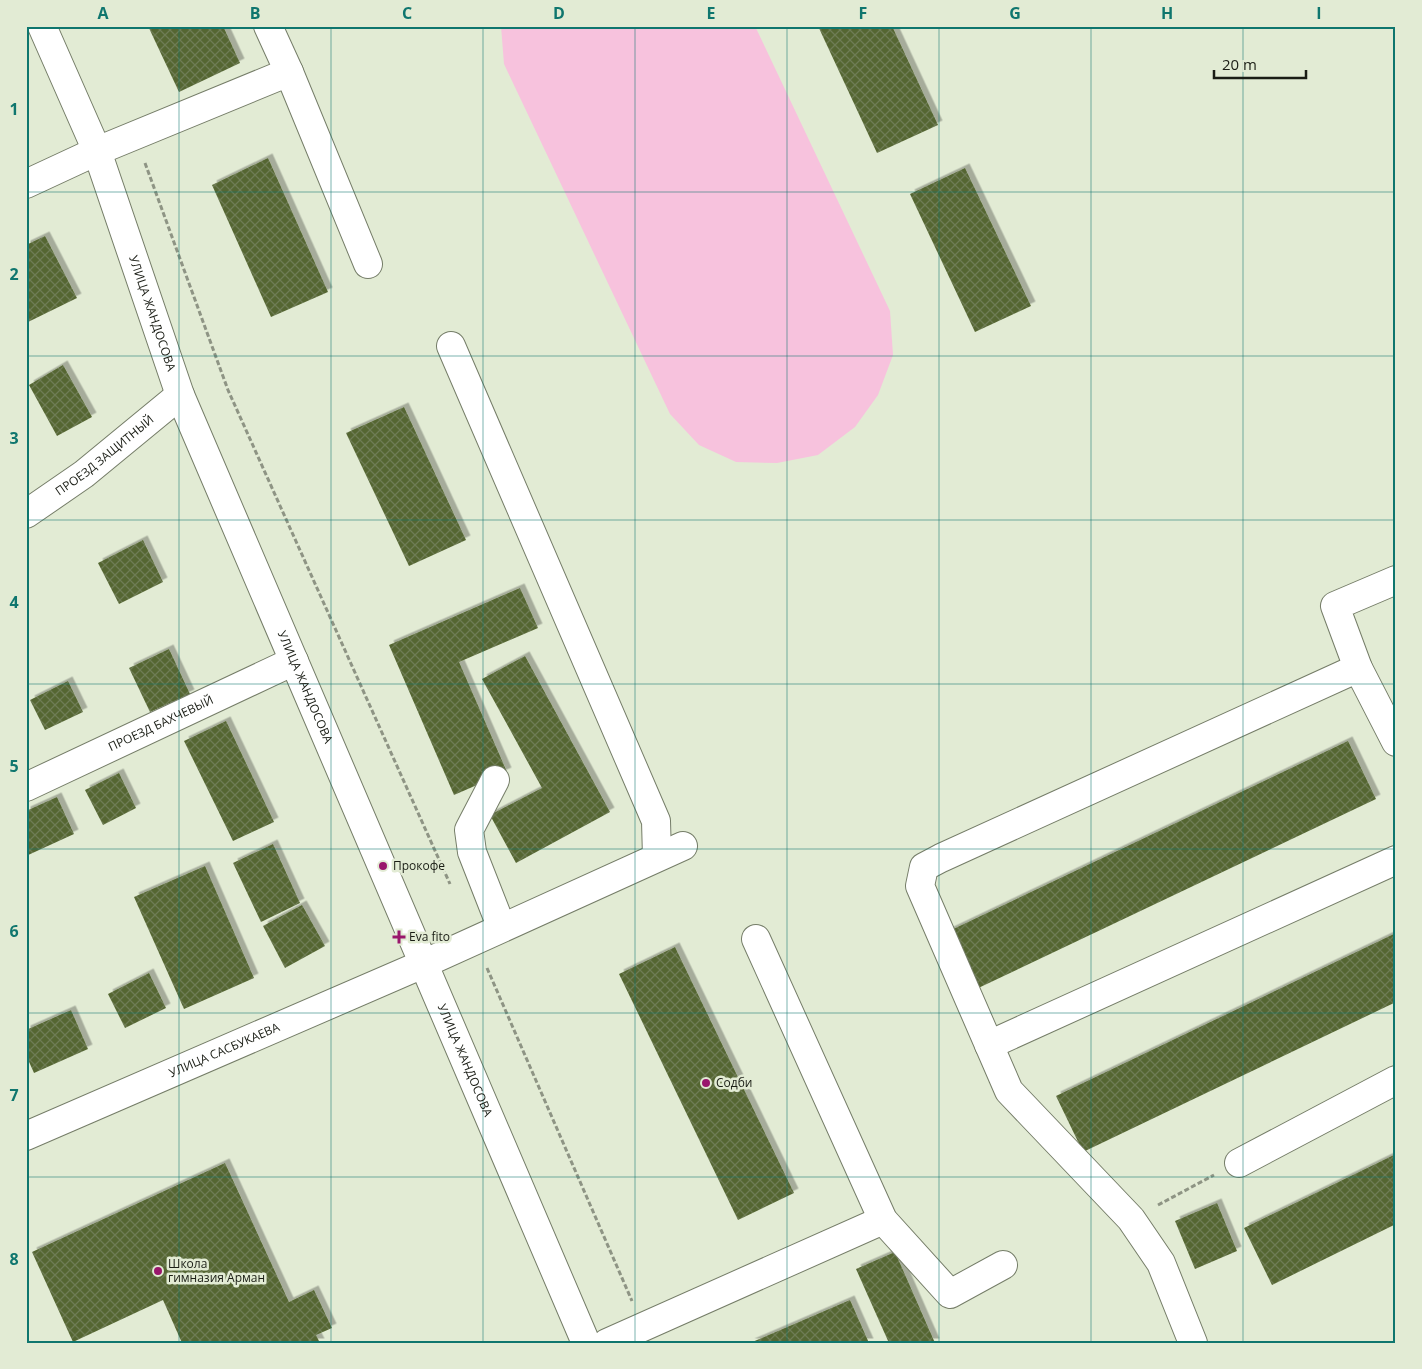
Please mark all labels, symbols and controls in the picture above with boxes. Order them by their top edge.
text: A [97,2,109,24]
text: B [250,2,260,24]
text: C [402,2,412,24]
text: D [553,2,565,24]
text: E [707,2,716,24]
text: F [859,2,867,24]
text: G [1009,2,1021,24]
text: H [1161,2,1173,24]
text: I [1316,2,1322,24]
scale bar [1214,48,1307,80]
text: 20 m [1222,54,1257,74]
text: 1 [9,98,19,120]
street label: УЛИЦА ЖАНДОСОВА [125,253,180,374]
text: 2 [9,263,19,285]
street label: ПРОЕЗД ЗАЩИТНЫЙ [52,411,157,499]
text: 3 [9,427,19,449]
text: 4 [9,591,19,613]
street label: УЛИЦА ЖАНДОСОВА [274,628,337,746]
street label: ПРОЕЗД БАХЧЕВЫЙ [105,691,216,755]
text: 5 [9,755,19,777]
place label: Прокофе [393,857,445,874]
marker: Прокофе [377,860,389,872]
text: 6 [9,920,19,942]
place label: Eva fito [409,928,450,945]
marker: Eva fito [393,931,405,943]
street label: УЛИЦА ЖАНДОСОВА [434,1001,497,1119]
street label: УЛИЦА САСБУКАЕВА [166,1018,282,1081]
place label: Содби [716,1074,752,1091]
marker: Содби [700,1077,712,1089]
text: 7 [9,1084,19,1106]
text: 8 [9,1248,19,1270]
place label: Школа гимназия Арман [168,1255,265,1286]
marker: Школа гимназия Арман [152,1265,164,1277]

